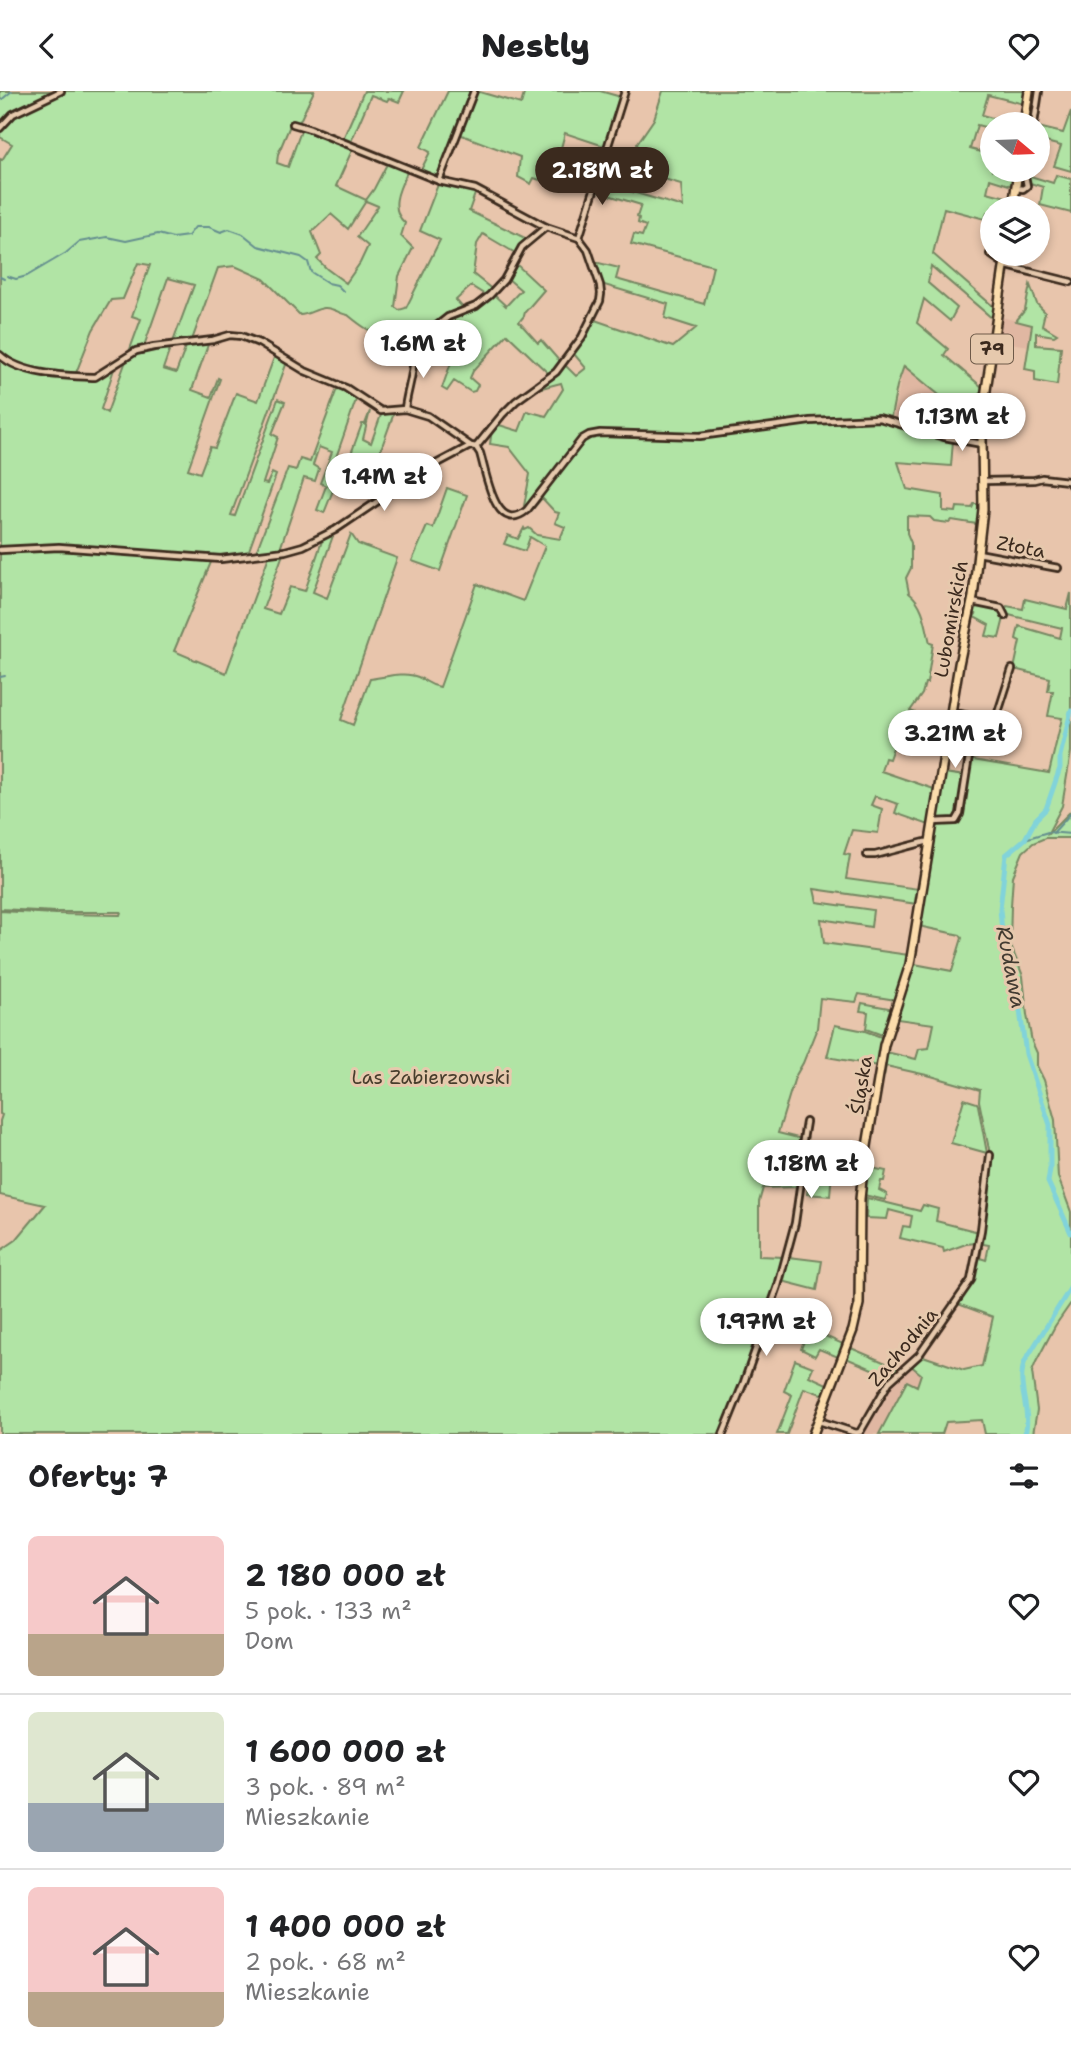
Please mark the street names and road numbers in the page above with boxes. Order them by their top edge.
road number: 79 [971,335,1013,363]
street label: Złota [995,530,1048,564]
street label: Lubomirskich [928,558,974,680]
street label: Śląska [843,1053,878,1116]
street label: Zachodnia [863,1302,943,1392]

